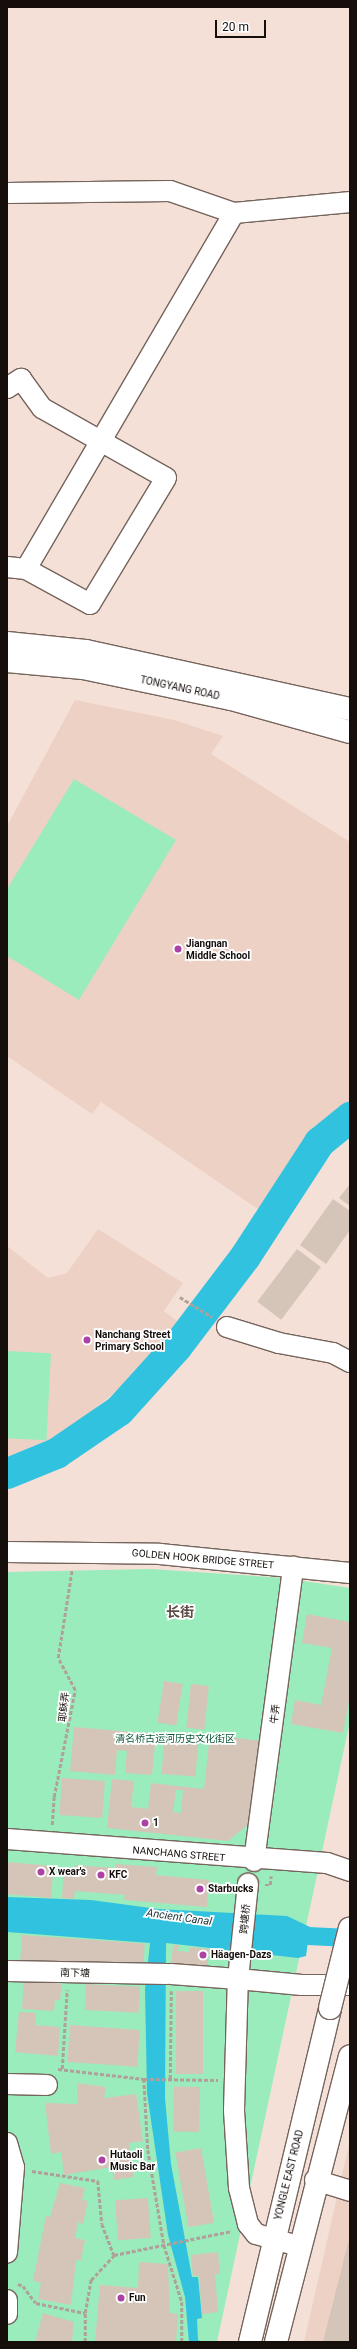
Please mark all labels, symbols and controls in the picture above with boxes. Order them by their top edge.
scale bar [217,12,268,38]
text: 20 m [222,20,249,34]
street label: TONGYANG ROAD [139,674,221,702]
place label: Jiangnan Middle School [186,937,250,960]
marker: Jiangnan Middle School [173,944,183,954]
place label: Nanchang Street Primary School [95,1328,170,1352]
marker: Nanchang Street Primary School [82,1335,92,1345]
street label: GOLDEN HOOK BRIDGE STREET [131,1547,275,1571]
district label: 长街 [166,1604,194,1620]
street label: 耶稣弄 [56,1691,72,1723]
street label: 牛弄 [268,1703,282,1725]
park label: 清名桥古运河历史文化街区 [115,1733,235,1745]
place label: 1 [153,1817,159,1829]
marker: 1 [140,1818,150,1828]
street label: NANCHANG STREET [132,1844,226,1864]
place label: X wear's [49,1866,86,1878]
marker: X wear's [36,1867,46,1877]
place label: KFC [109,1869,127,1881]
marker: KFC [96,1870,106,1880]
place label: Starbucks [208,1883,253,1895]
marker: Starbucks [195,1884,205,1894]
street label: 跨塘桥 [238,1904,252,1934]
water label: Ancient Canal [145,1907,213,1929]
place label: Häagen-Dazs [211,1949,271,1961]
marker: Häagen-Dazs [198,1950,208,1960]
street label: 南下塘 [60,1967,90,1979]
street label: YONGLE EAST ROAD [272,2128,306,2222]
place label: Hutaoli Music Bar [110,2148,155,2172]
marker: Hutaoli Music Bar [97,2155,107,2165]
place label: Fun [129,2292,146,2304]
marker: Fun [116,2293,126,2303]

